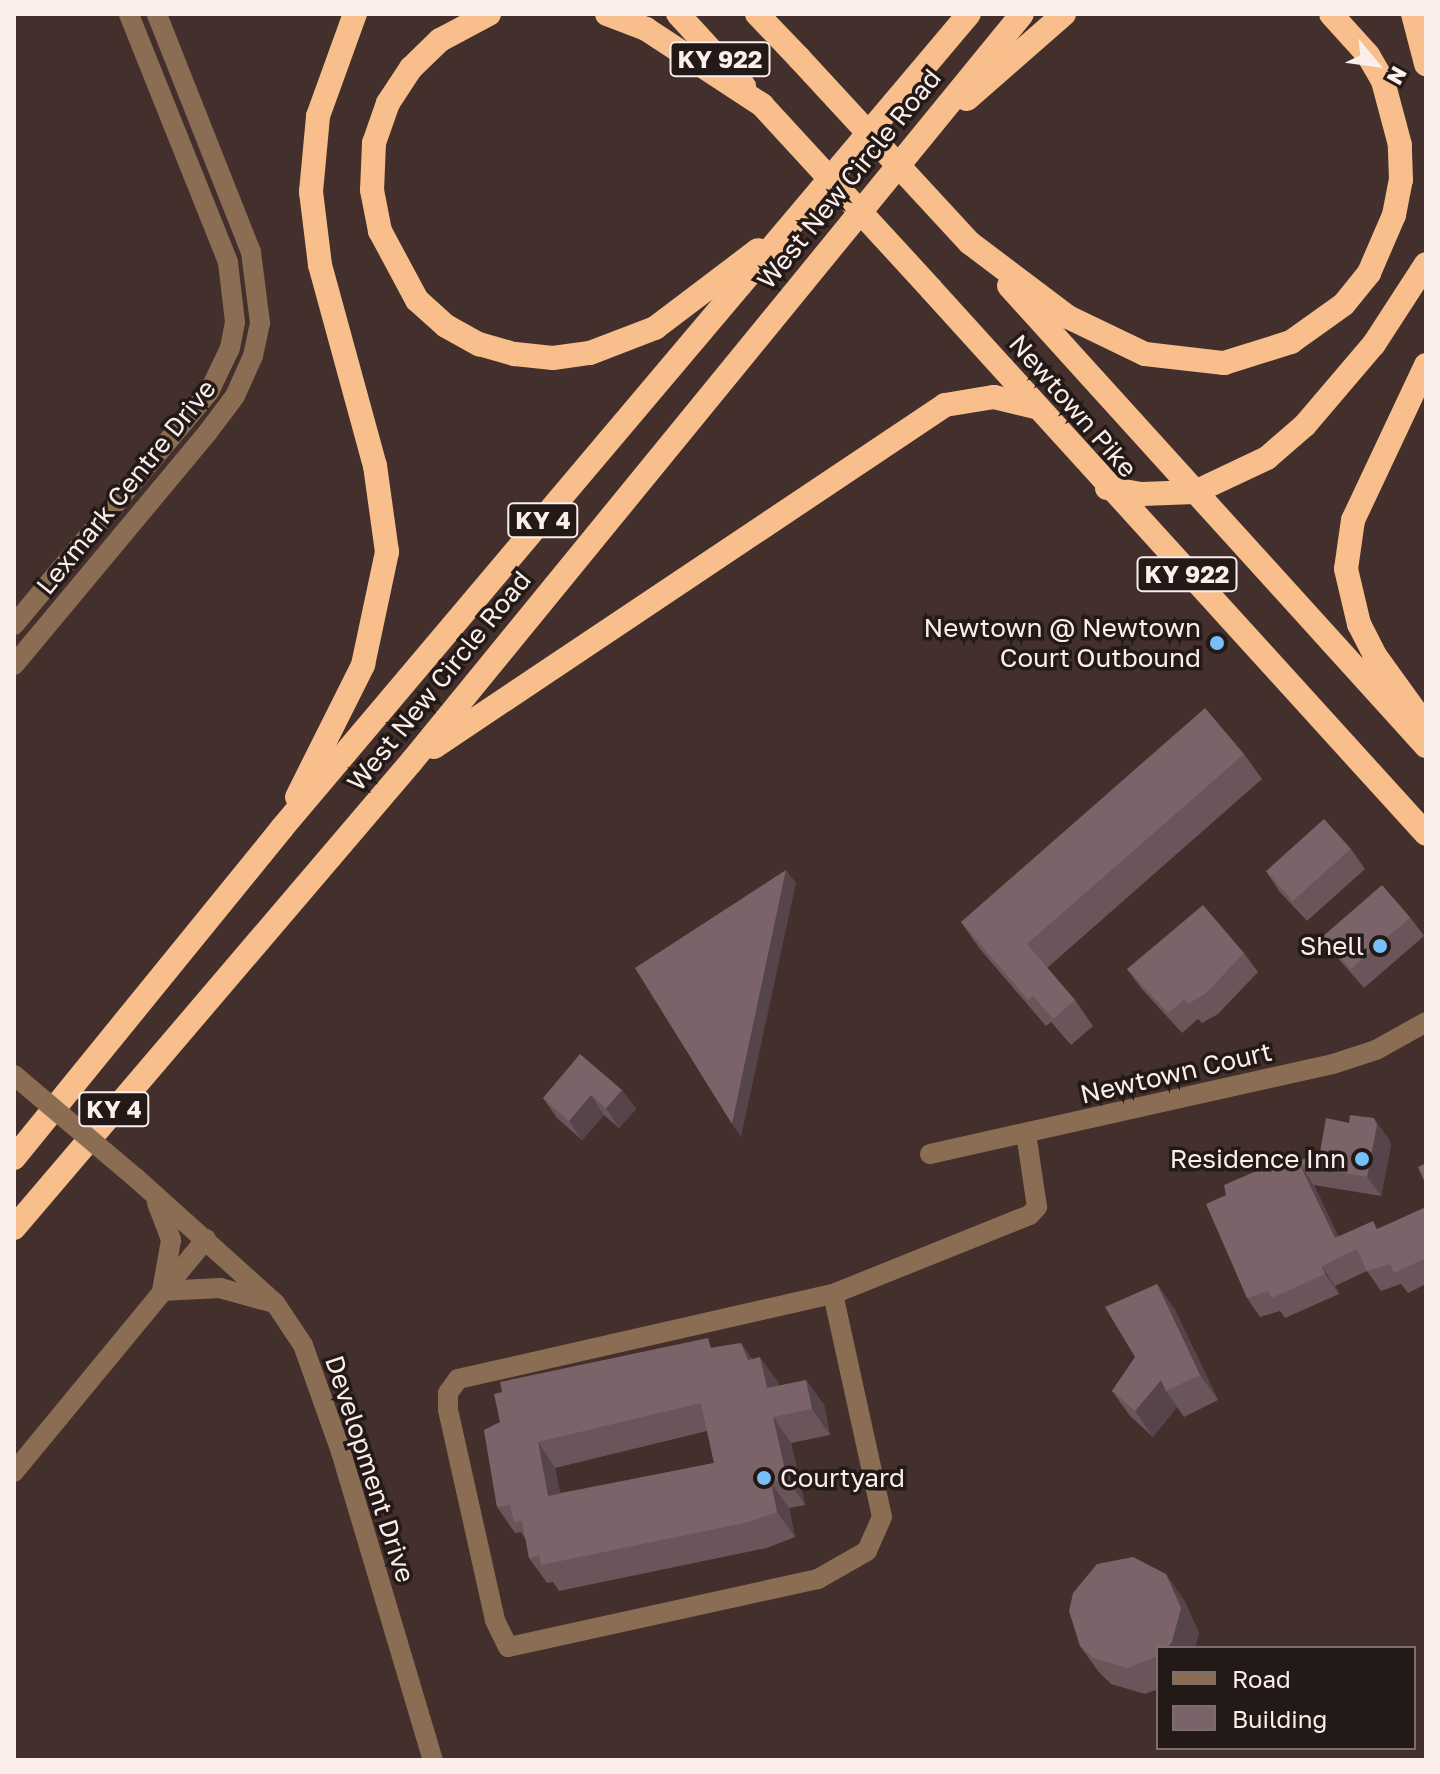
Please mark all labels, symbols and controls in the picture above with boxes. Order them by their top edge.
north arrow [1336,24,1416,104]
road number: KY 922 [668,39,772,79]
text: N [1382,62,1413,90]
street label: West New Circle Road [751,63,947,295]
street label: Newtown Pike [1003,328,1143,484]
street label: Lexmark Centre Drive [30,373,222,601]
road number: KY 4 [507,500,579,540]
road number: KY 922 [1135,554,1239,594]
street label: West New Circle Road [341,565,537,797]
place label: Newtown @ Newtown Court Outbound [924,612,1201,674]
marker: Newtown @ Newtown Court Outbound [1208,634,1226,652]
place label: Shell [1300,930,1364,962]
marker: Shell [1371,937,1389,955]
street label: Newtown Court [1077,1036,1275,1110]
road number: KY 4 [78,1089,150,1129]
place label: Residence Inn [1170,1143,1346,1175]
marker: Residence Inn [1353,1150,1371,1168]
street label: Development Drive [319,1352,421,1586]
place label: Courtyard [780,1462,905,1494]
marker: Courtyard [755,1469,773,1487]
legend [1156,1646,1416,1750]
text: Road [1232,1664,1291,1693]
text: Building [1232,1704,1327,1733]

